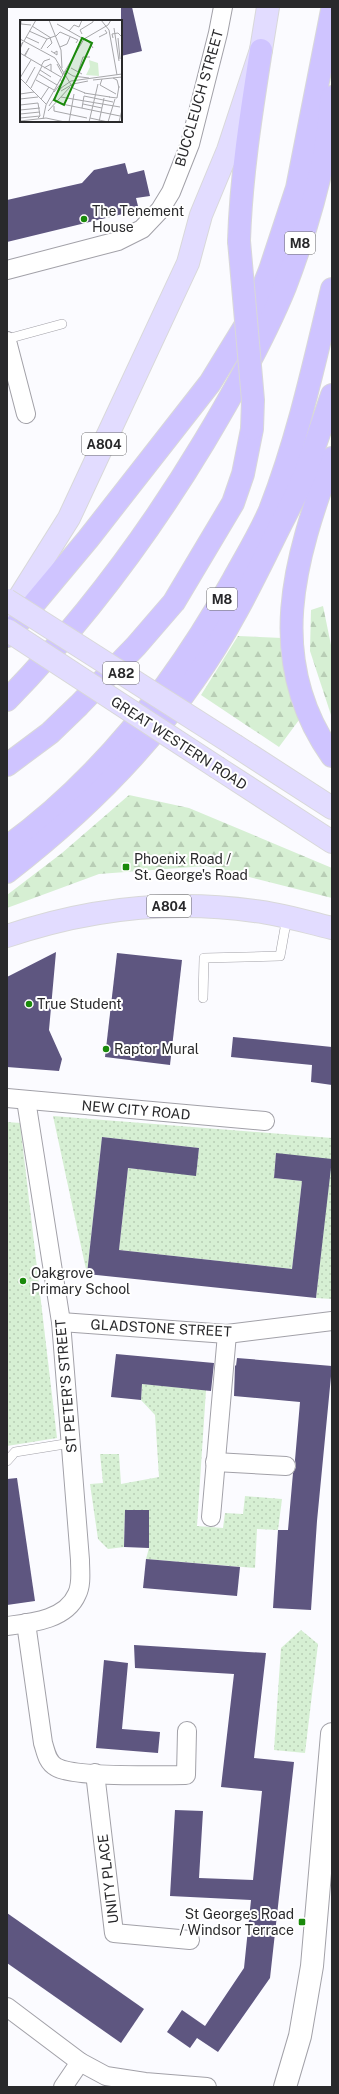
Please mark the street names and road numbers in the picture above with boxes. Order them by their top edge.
street label: BUCCLEUCH STREET [172,28,226,168]
road number: M8 [285,232,315,254]
road number: A804 [82,433,126,455]
road number: M8 [207,588,237,610]
road number: A82 [103,662,139,684]
street label: GREAT WESTERN ROAD [108,693,250,793]
road number: A804 [147,895,191,917]
street label: NEW CITY ROAD [81,1097,191,1123]
street label: GLADSTONE STREET [90,1316,232,1340]
street label: ST PETER'S STREET [52,1318,80,1454]
street label: UNITY PLACE [95,1833,121,1925]

